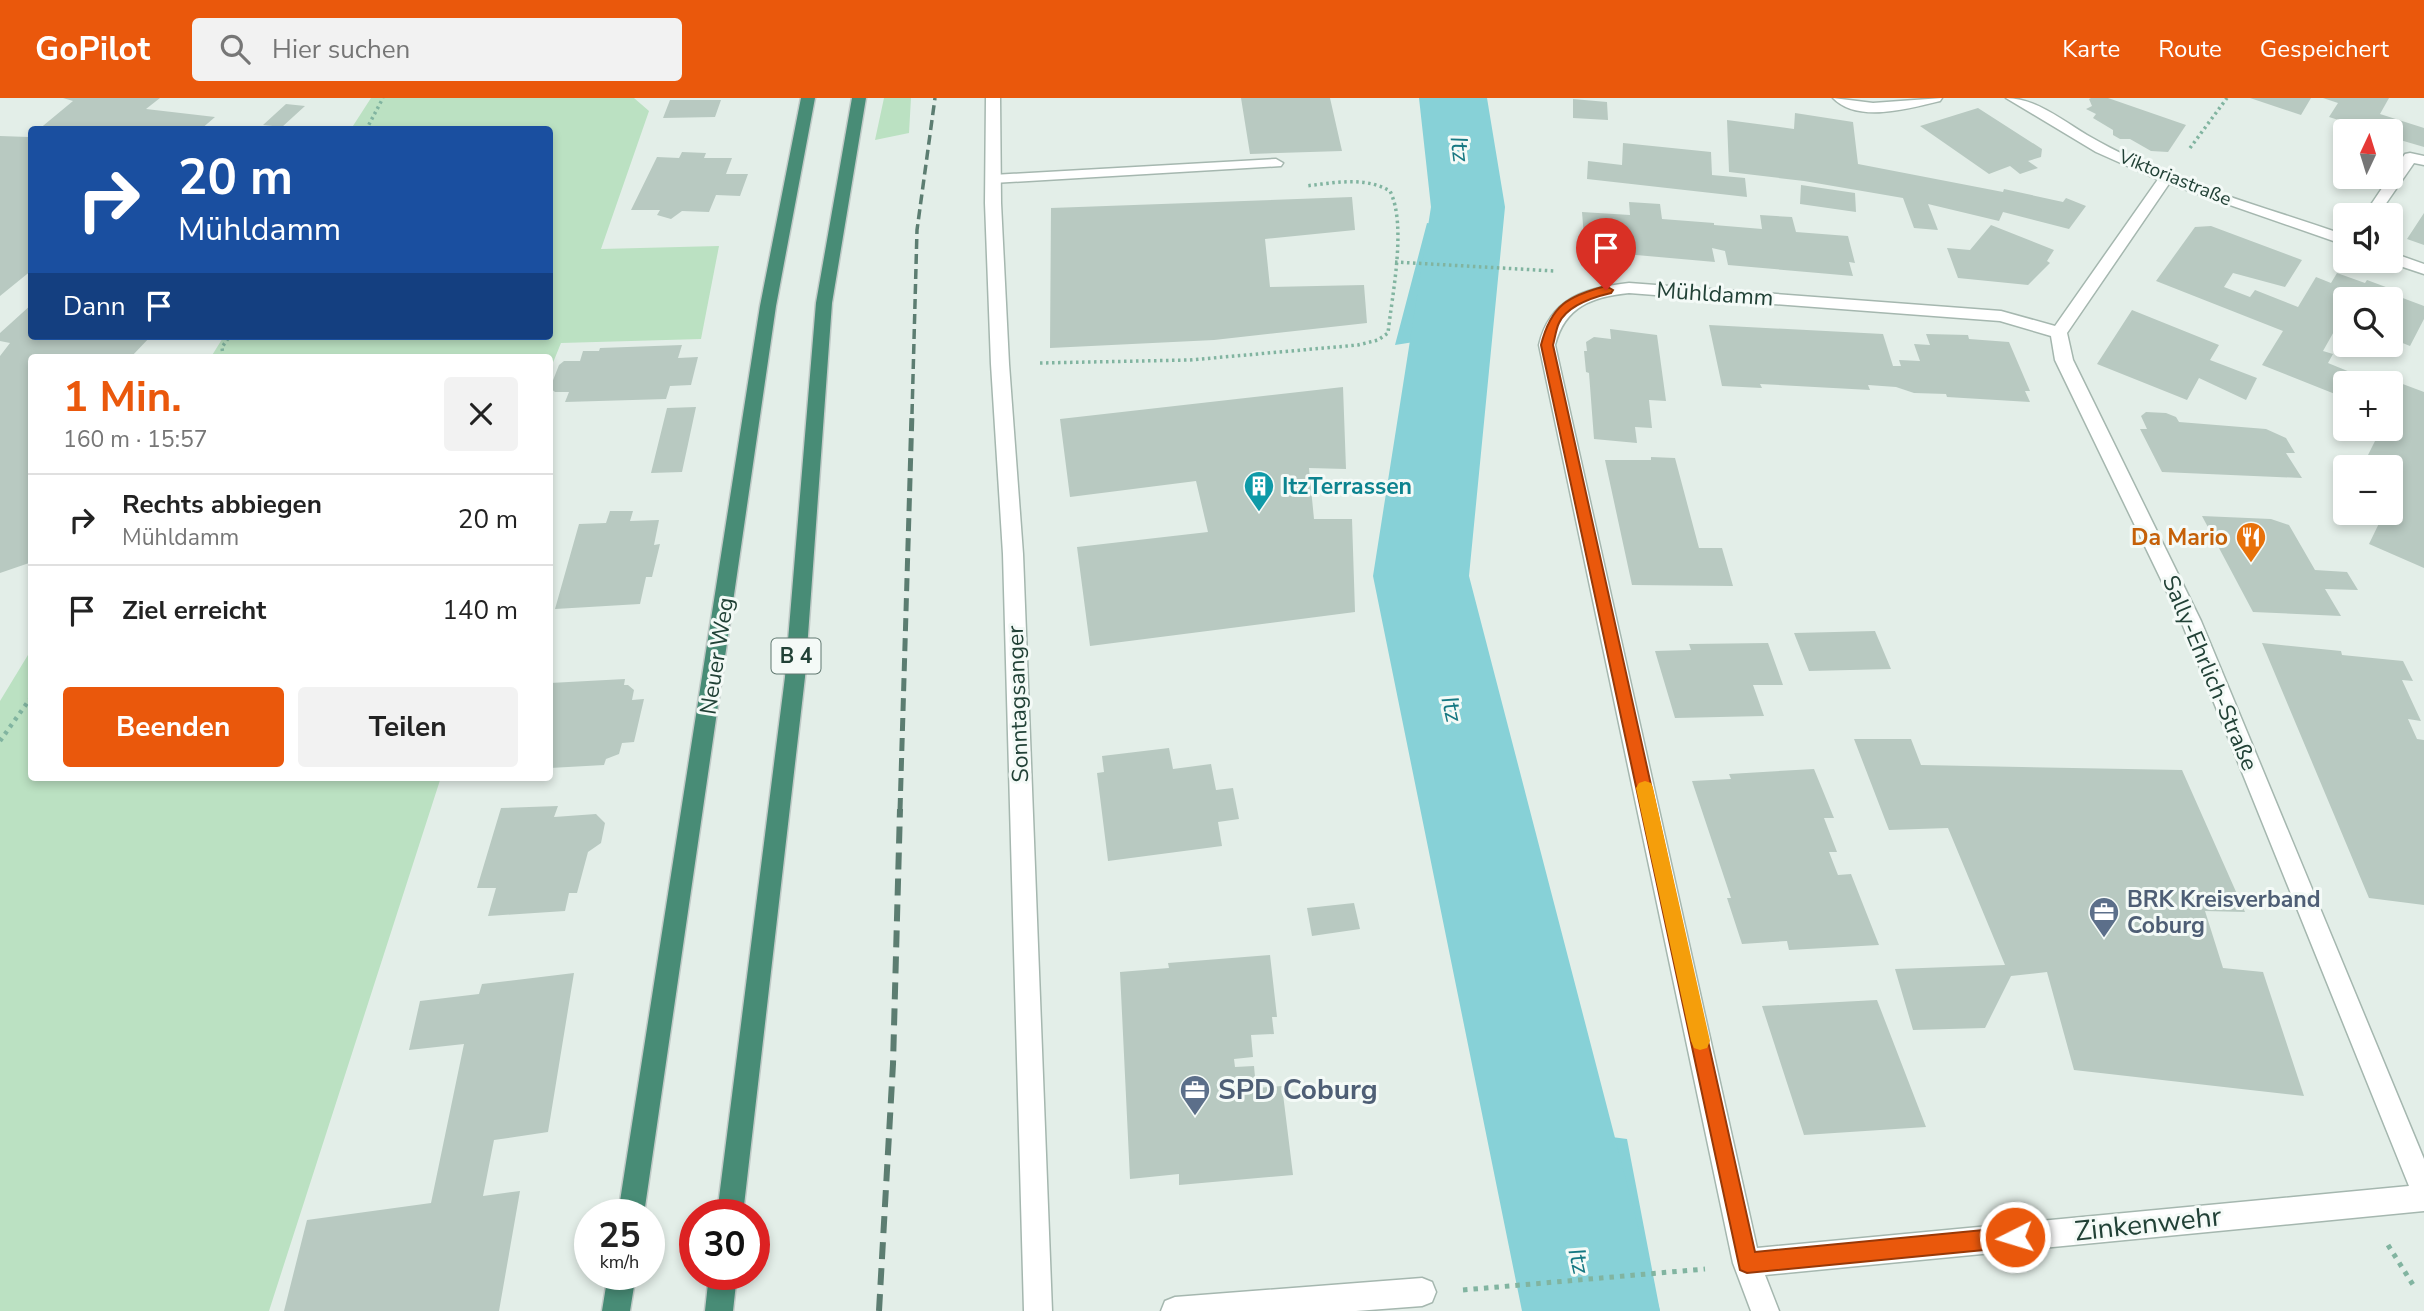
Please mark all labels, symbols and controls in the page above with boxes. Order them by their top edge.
search box [192,18,682,81]
text: GoPilot [35,27,150,72]
icon: search [216,30,254,68]
text: Hier suchen [272,32,410,67]
text: Karte [2062,33,2120,65]
text: Route [2158,33,2222,65]
text: Gespeichert [2260,33,2389,65]
north arrow [2333,119,2403,189]
map controls [2333,119,2403,525]
water label: Itz [1443,134,1478,165]
street label: Viktoriastraße [2114,143,2235,212]
text: 20 m [178,144,293,211]
icon: right [63,154,154,245]
button: sound [2333,203,2403,273]
text: Mühldamm [178,208,341,251]
pin [1576,218,1636,290]
icon: arrive [1587,229,1625,267]
street label: Mühldamm [1655,274,1775,314]
icon: arrive [140,287,178,325]
button: search [2333,287,2403,357]
text: Dann [63,289,126,324]
text: 1 Min. [63,369,182,426]
button: + [2333,371,2403,441]
button: close [444,377,518,451]
text: 160 m · 15:57 [63,424,208,455]
button: − [2333,455,2403,525]
building icon: ItzTerrassen [1242,469,1276,513]
place label: ItzTerrassen [1282,471,1412,502]
text: Rechts abbiegen [122,487,322,522]
icon: right [63,501,101,539]
text: 20 m [458,502,518,537]
restaurant icon: Da Mario [2234,520,2268,564]
text: Mühldamm [122,522,239,553]
place label: Da Mario [2131,522,2228,553]
street label: Sally-Ehrlich-Straße [2155,571,2265,775]
icon: arrive [63,592,101,630]
text: Ziel erreicht [122,593,266,628]
text: 140 m [442,593,518,628]
street label: Neuer Weg [692,595,742,717]
street label: Sonntagsanger [1000,624,1036,783]
road number: B 4 [772,638,820,674]
button: Beenden [63,687,284,767]
button: Teilen [298,687,518,767]
water label: Itz [1434,693,1471,726]
place label: BRK Kreisverband Coburg [2127,884,2321,941]
office icon: BRK Kreisverband Coburg [2087,895,2121,939]
place label: SPD Coburg [1218,1071,1378,1109]
office icon: SPD Coburg [1178,1073,1212,1117]
street label: Zinkenwehr [2073,1197,2223,1251]
speed limit sign: 30 [679,1199,770,1290]
position arrow [1978,1200,2052,1274]
text: 25 [598,1212,641,1259]
water label: Itz [1561,1245,1598,1278]
text: km/h [600,1250,639,1274]

